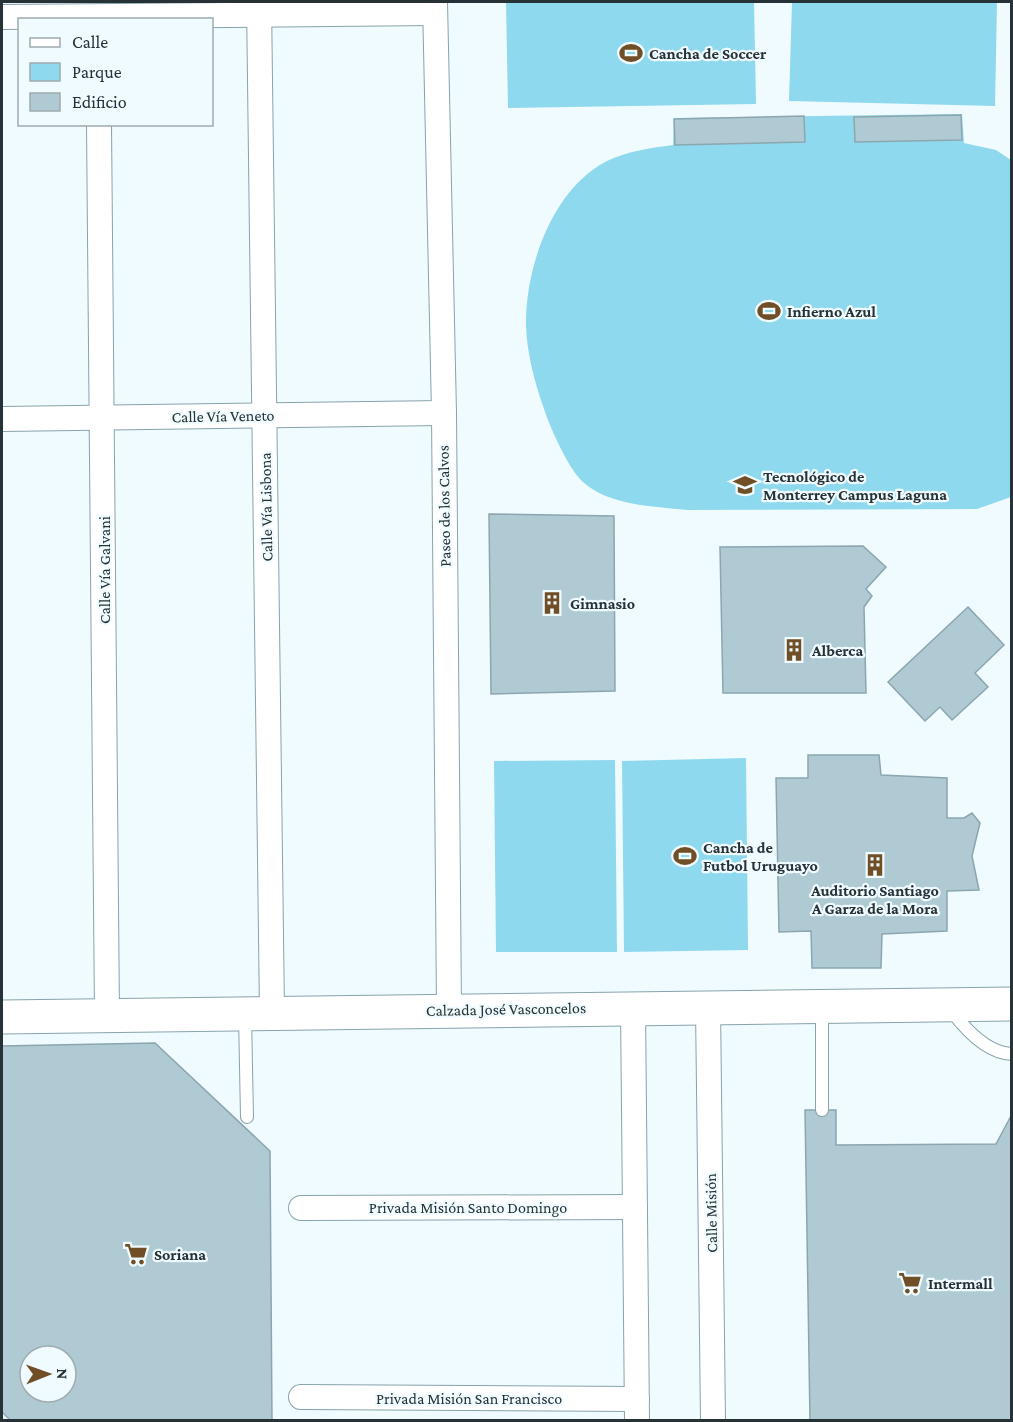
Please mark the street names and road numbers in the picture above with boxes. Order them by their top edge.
street label: Calle Vía Veneto [171,407,275,425]
street label: Paseo de los Calvos [434,445,454,567]
street label: Calle Vía Lisbona [257,452,275,562]
street label: Calle Vía Galvani [96,516,113,624]
street label: Calzada José Vasconcelos [426,999,586,1020]
street label: Calle Misión [702,1173,720,1253]
street label: Privada Misión Santo Domingo [369,1199,567,1217]
street label: Privada Misión San Francisco [376,1390,562,1407]

